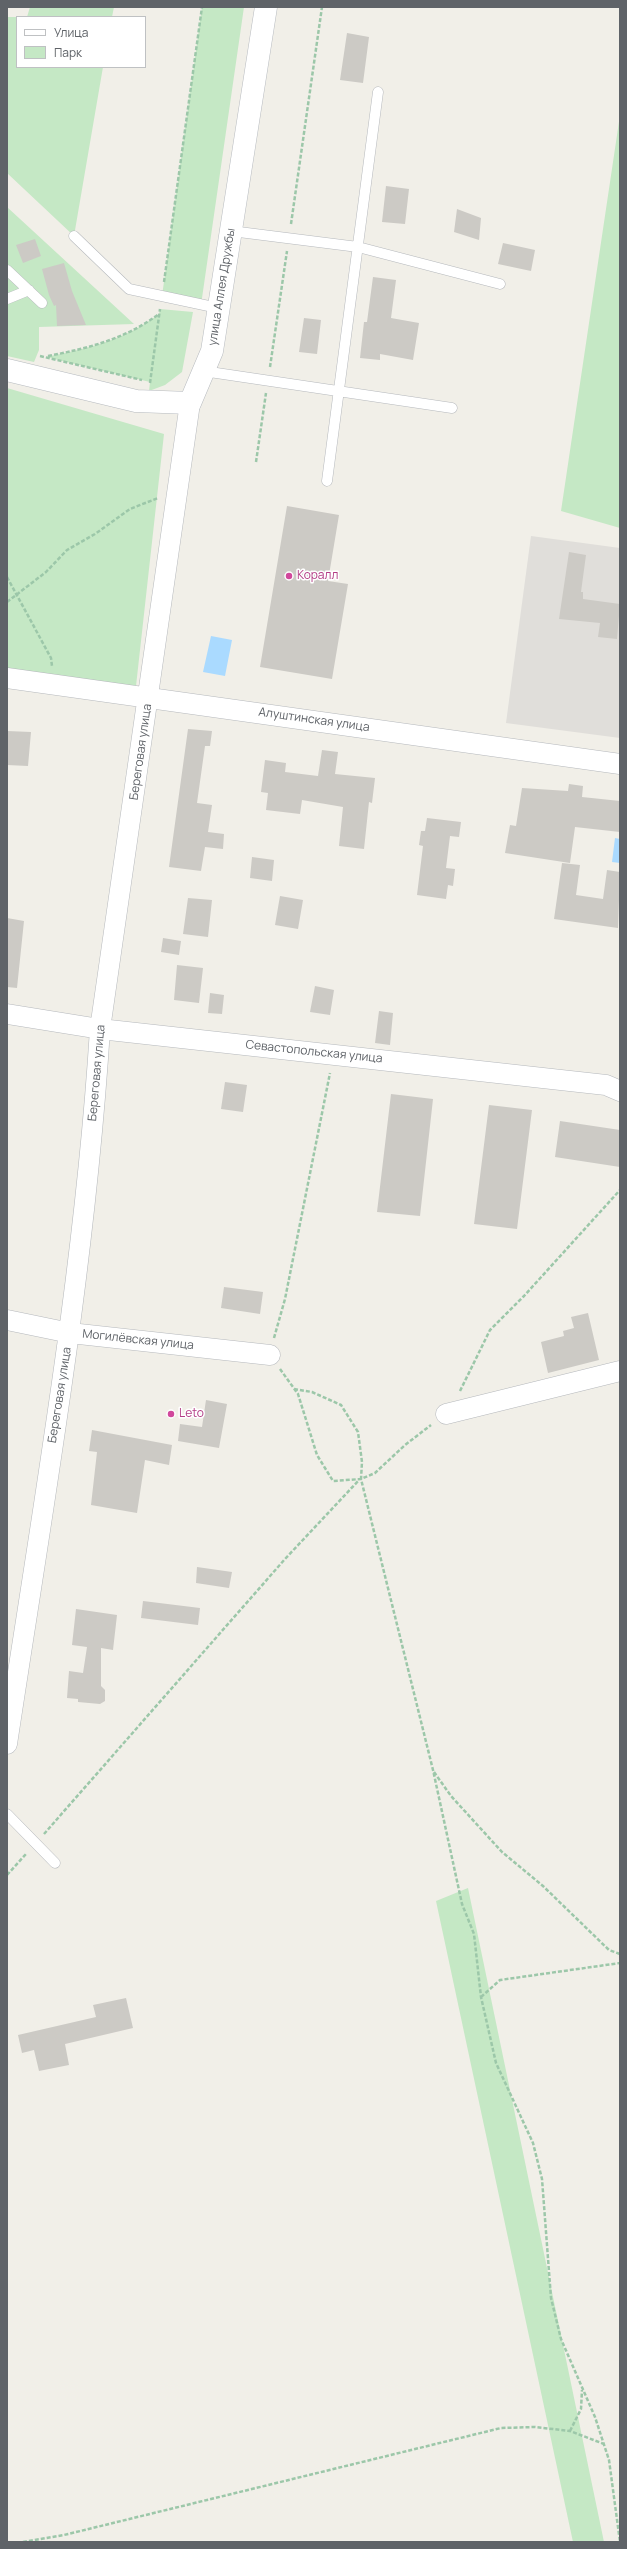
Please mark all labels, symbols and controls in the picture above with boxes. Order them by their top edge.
legend [16,16,146,68]
text: Улица [54,24,88,41]
text: Парк [54,44,82,61]
street label: улица Аллея Дружбы [206,227,238,347]
place label: Коралл [297,569,338,583]
marker: Коралл [284,571,294,581]
street label: Береговая улица [127,703,155,801]
street label: Алуштинская улица [257,705,371,735]
street label: Береговая улица [86,1024,108,1122]
street label: Севастопольская улица [245,1038,383,1066]
street label: Могилёвская улица [81,1327,195,1353]
street label: Береговая улица [45,1346,75,1444]
place label: Leto [179,1407,204,1421]
marker: Leto [166,1409,176,1419]

